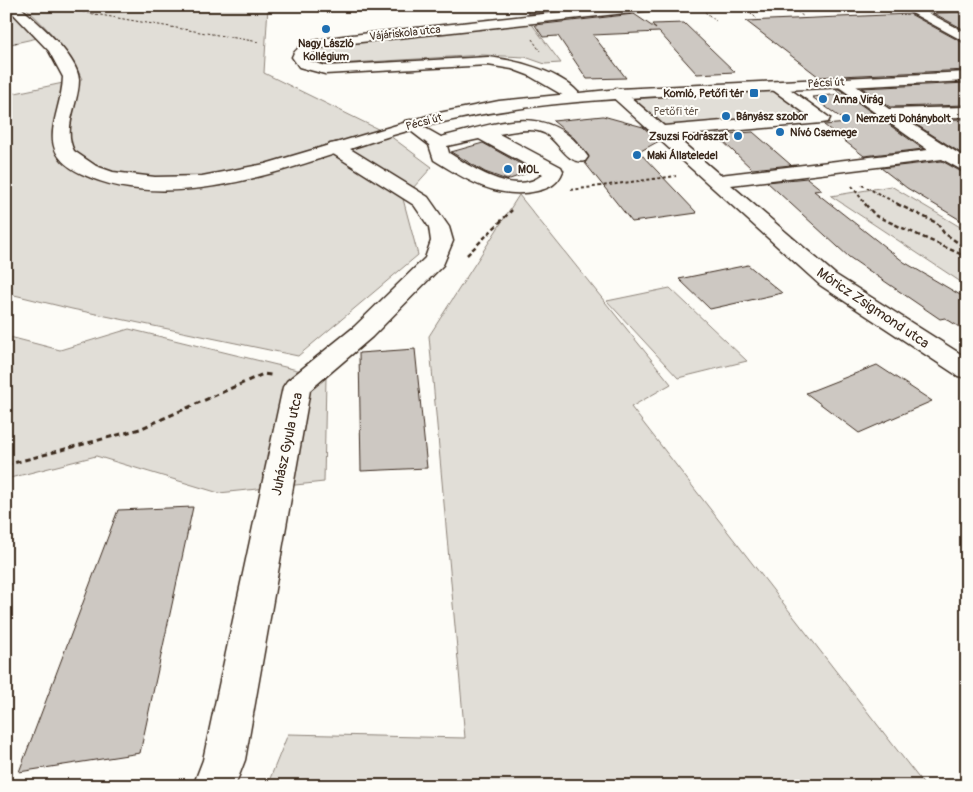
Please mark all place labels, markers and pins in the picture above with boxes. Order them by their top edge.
marker: Nagy László Kollégium [320,23,332,35]
place label: Nagy László Kollégium [298,37,354,63]
place label: Komló, Petőfi tér [663,87,745,100]
marker: Komló, Petőfi tér [748,87,760,99]
marker: Anna Virág [817,93,829,105]
place label: Anna Virág [833,93,884,106]
marker: Bányász szobor [720,110,732,122]
place label: Bányász szobor [736,110,809,123]
marker: Nemzeti Dohánybolt [840,112,852,124]
place label: Nemzeti Dohánybolt [856,112,951,125]
marker: Nívó Csemege [774,126,786,138]
place label: Nívó Csemege [790,126,858,139]
place label: Zsuzsi Fodrászat [649,130,729,143]
marker: Zsuzsi Fodrászat [732,130,744,142]
place label: Maki Állateledel [647,148,718,162]
marker: Maki Állateledel [631,149,643,161]
marker: MOL [502,163,514,175]
place label: MOL [518,163,539,176]

